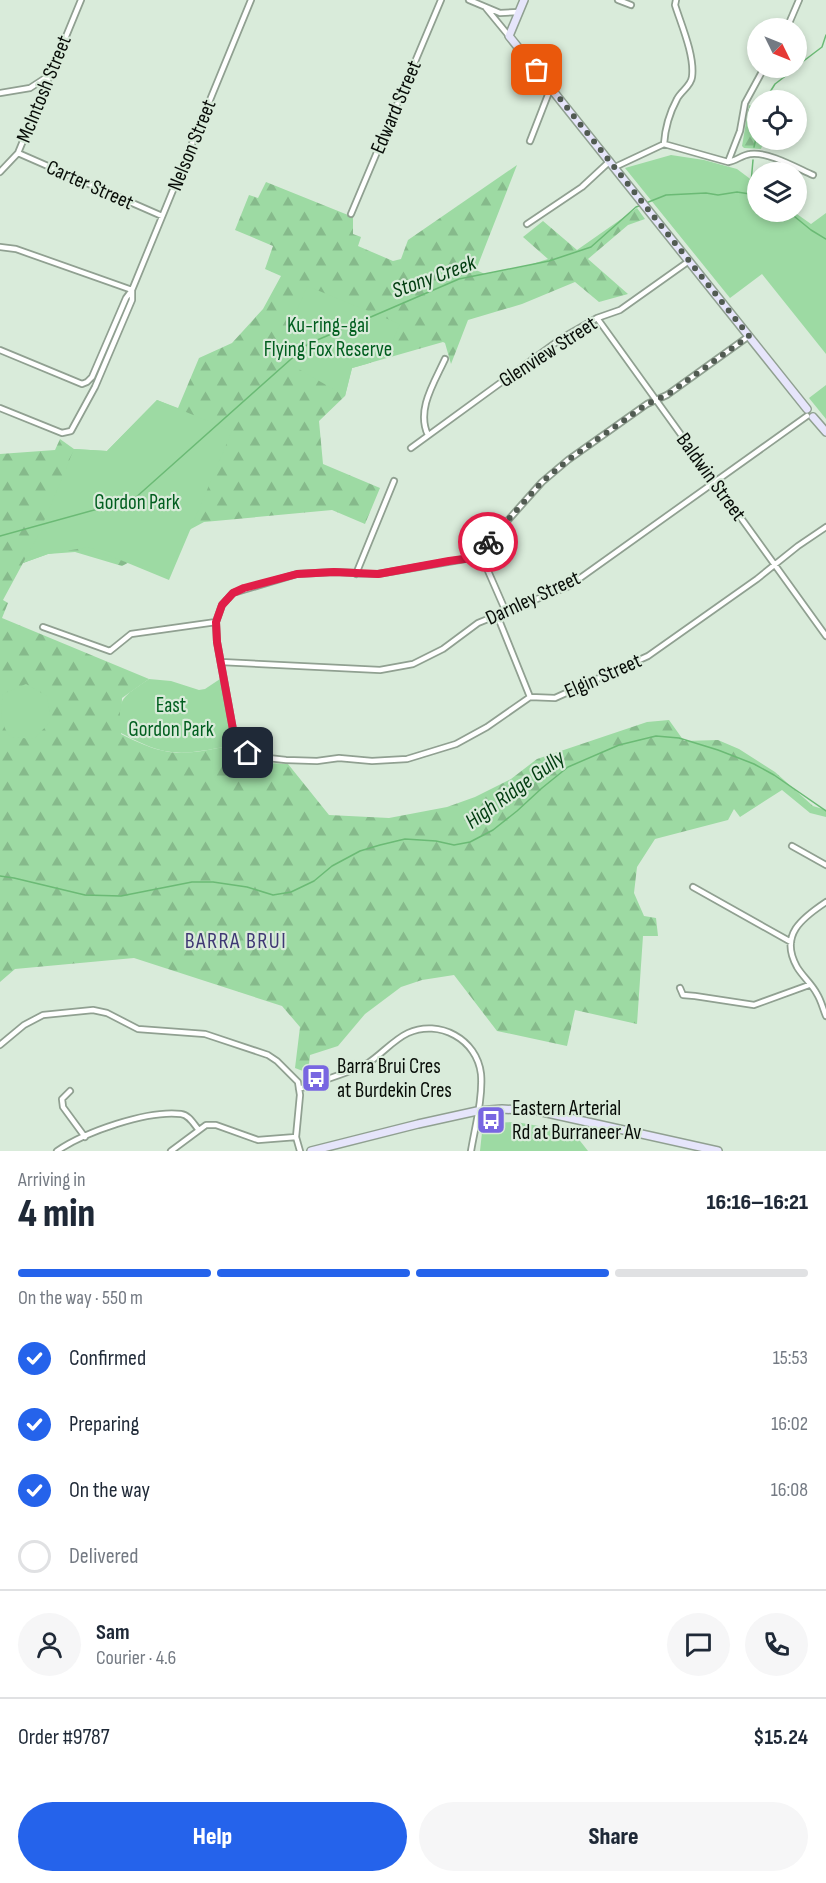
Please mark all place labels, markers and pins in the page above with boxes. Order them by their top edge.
pin [511,44,562,95]
pin [222,727,273,778]
place label: Barra Brui Cres at Burdekin Cres [337,1054,452,1103]
bus stop icon: Barra Brui Cres at Burdekin Cres [300,1062,332,1094]
place label: Eastern Arterial Rd at Burraneer Av [512,1096,641,1145]
bus stop icon: Eastern Arterial Rd at Burraneer Av [475,1104,507,1136]

